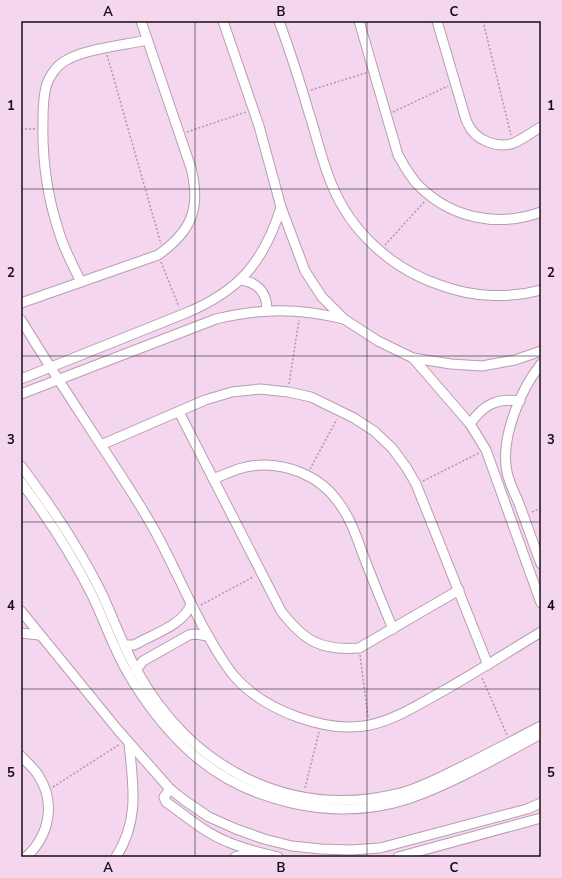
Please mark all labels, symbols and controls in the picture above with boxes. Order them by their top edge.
text: A [103,3,113,21]
text: B [277,3,286,21]
text: C [450,3,459,21]
text: 1 [7,97,15,115]
text: 1 [547,97,555,115]
text: 2 [7,264,15,282]
text: 2 [547,264,555,282]
text: 3 [7,431,15,449]
text: 3 [547,431,555,449]
text: 4 [7,597,15,615]
text: 4 [547,597,555,615]
text: 5 [7,764,15,782]
text: 5 [547,764,555,782]
text: A [103,859,113,877]
text: B [277,859,286,877]
text: C [450,859,459,877]

